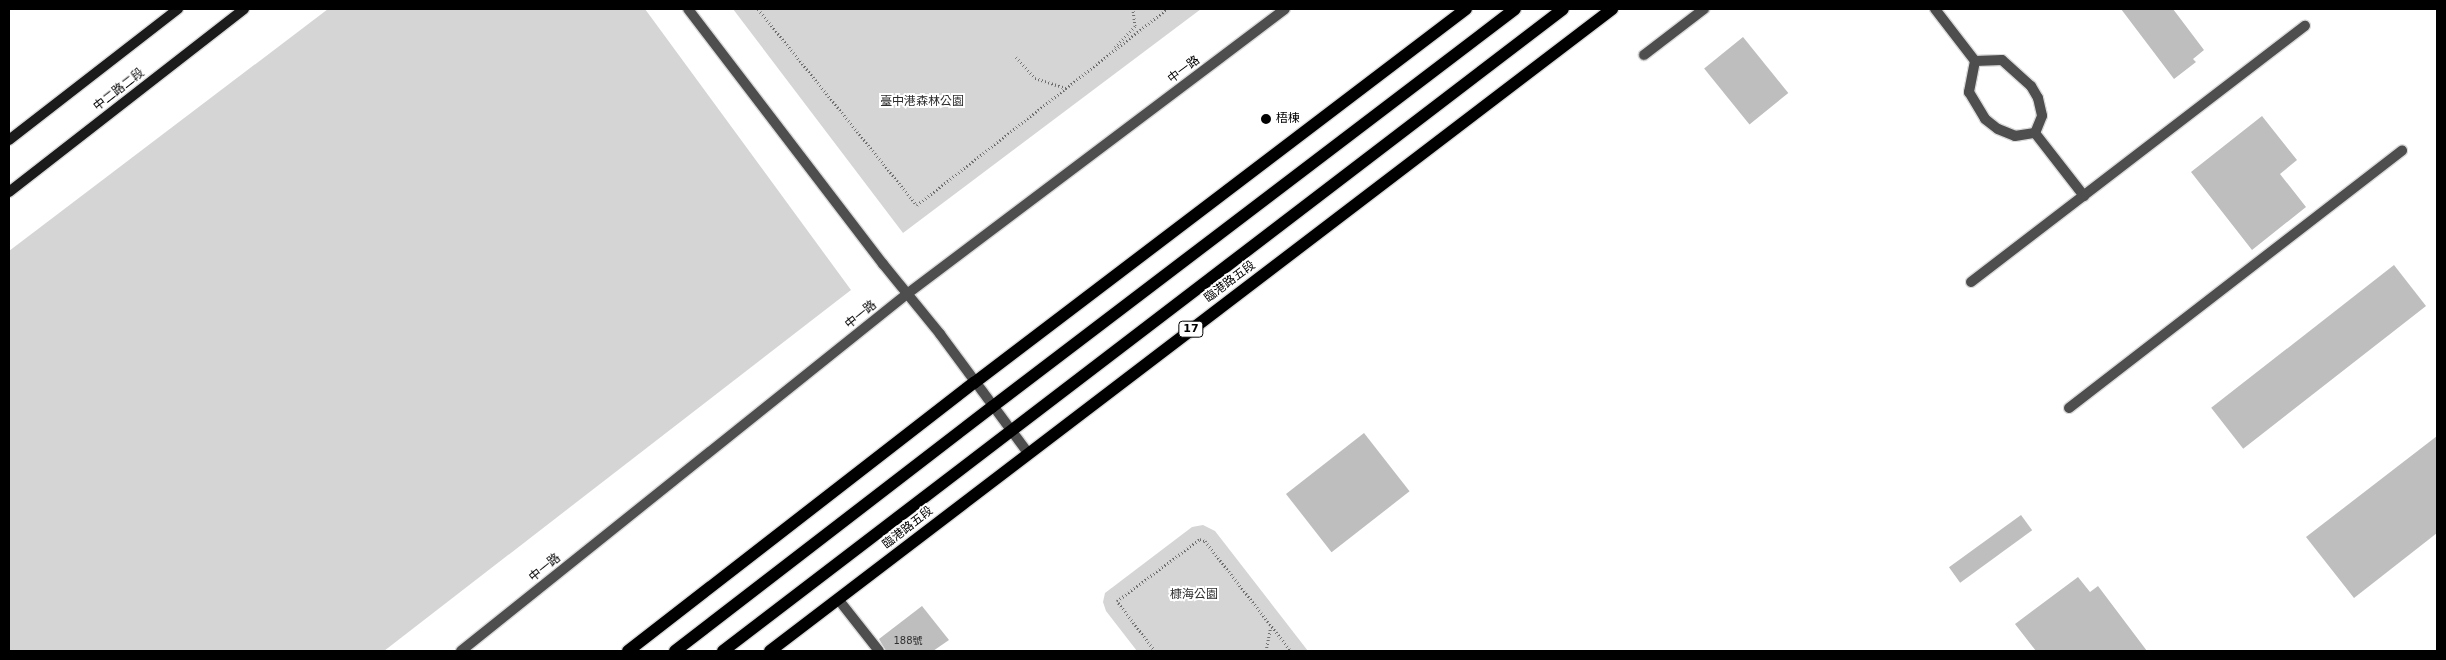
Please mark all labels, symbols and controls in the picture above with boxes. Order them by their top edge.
street label: 中一路 [1165,53,1203,87]
street label: 中二路二段 [91,66,147,114]
park label: 臺中港森林公園 [880,95,964,109]
place label: 梧棟 [1276,112,1300,126]
marker: 梧棟 [1260,113,1272,125]
street label: 臨港路五段 [1202,258,1258,306]
street label: 中一路 [842,298,880,332]
road number: 17 [1177,320,1205,338]
street label: 臨港路五段 [880,504,936,552]
street label: 中一路 [526,551,564,585]
park label: 槺海公園 [1170,588,1218,602]
house number: 188號 [893,635,923,647]

